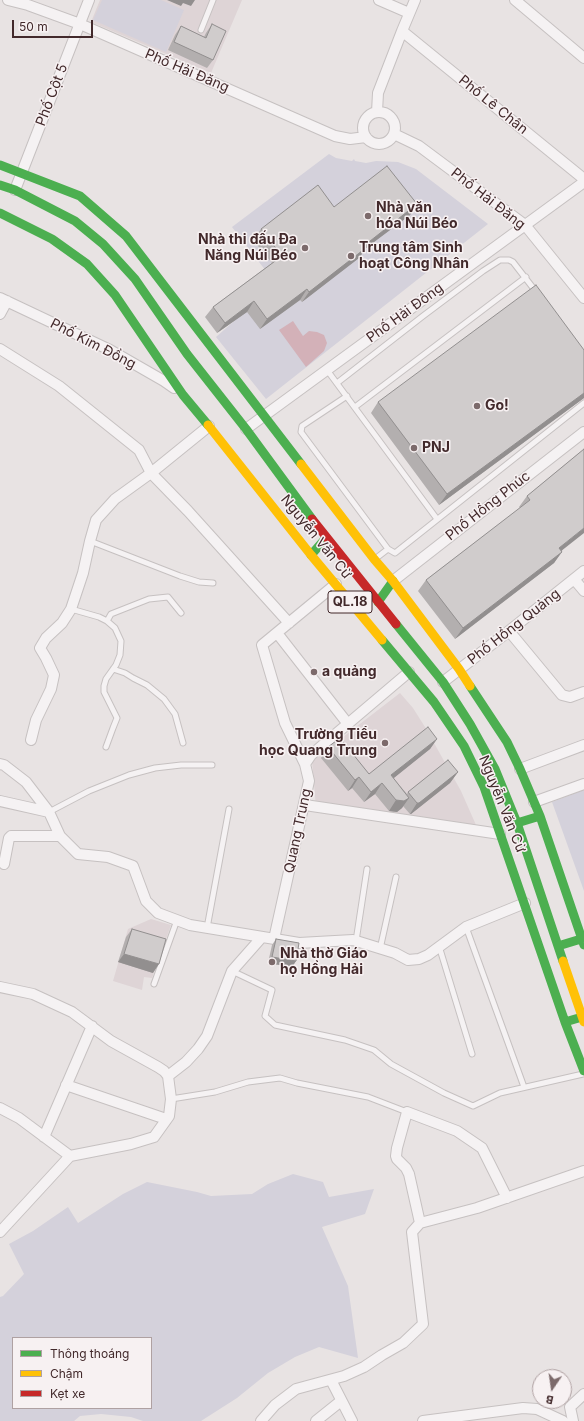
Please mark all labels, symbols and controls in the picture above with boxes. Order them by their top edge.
scale bar [14,12,95,38]
text: 50 m [19,19,48,34]
street label: Phố Hải Đăng [142,46,232,96]
street label: Phố Cột 5 [32,62,72,128]
street label: Phố Lê Chân [455,72,531,138]
street label: Phố Hải Đăng [447,165,529,233]
place label: Nhà văn hóa Núi Béo [376,200,458,232]
marker: Nhà văn hóa Núi Béo [363,211,373,221]
place label: Nhà thi đấu Đa Năng Núi Béo [198,232,297,264]
place label: Trung tâm Sinh hoạt Công Nhân [359,240,469,272]
marker: Nhà thi đấu Đa Năng Núi Béo [300,243,310,253]
marker: Trung tâm Sinh hoạt Công Nhân [346,251,356,261]
street label: Phố Hải Đông [363,280,447,346]
street label: Phố Kim Đồng [47,315,139,373]
place label: Go! [485,398,509,414]
marker: Go! [472,401,482,411]
place label: PNJ [422,440,450,456]
marker: PNJ [409,443,419,453]
street label: Phố Hồng Phúc [442,468,534,544]
street label: Nguyễn Văn Cừ [277,492,355,582]
street label: Phố Hồng Quảng [464,586,564,668]
road number: QL.18 [328,591,372,613]
place label: a quảng [322,664,377,680]
marker: a quảng [309,667,319,677]
place label: Trường Tiểu học Quang Trung [259,727,377,760]
marker: Trường Tiểu học Quang Trung [380,738,390,748]
street label: Nguyễn Văn Cừ [475,753,529,855]
street label: Quang Trung [281,787,315,875]
place label: Nhà thờ Giáo họ Hồng Hải [280,946,368,978]
marker: Nhà thờ Giáo họ Hồng Hải [267,957,277,967]
legend [12,1337,152,1409]
text: Thông thoáng [50,1346,129,1361]
text: Chậm [50,1366,83,1381]
north arrow [532,1369,572,1409]
text: Kẹt xe [50,1386,85,1401]
text: B [544,1392,555,1407]

